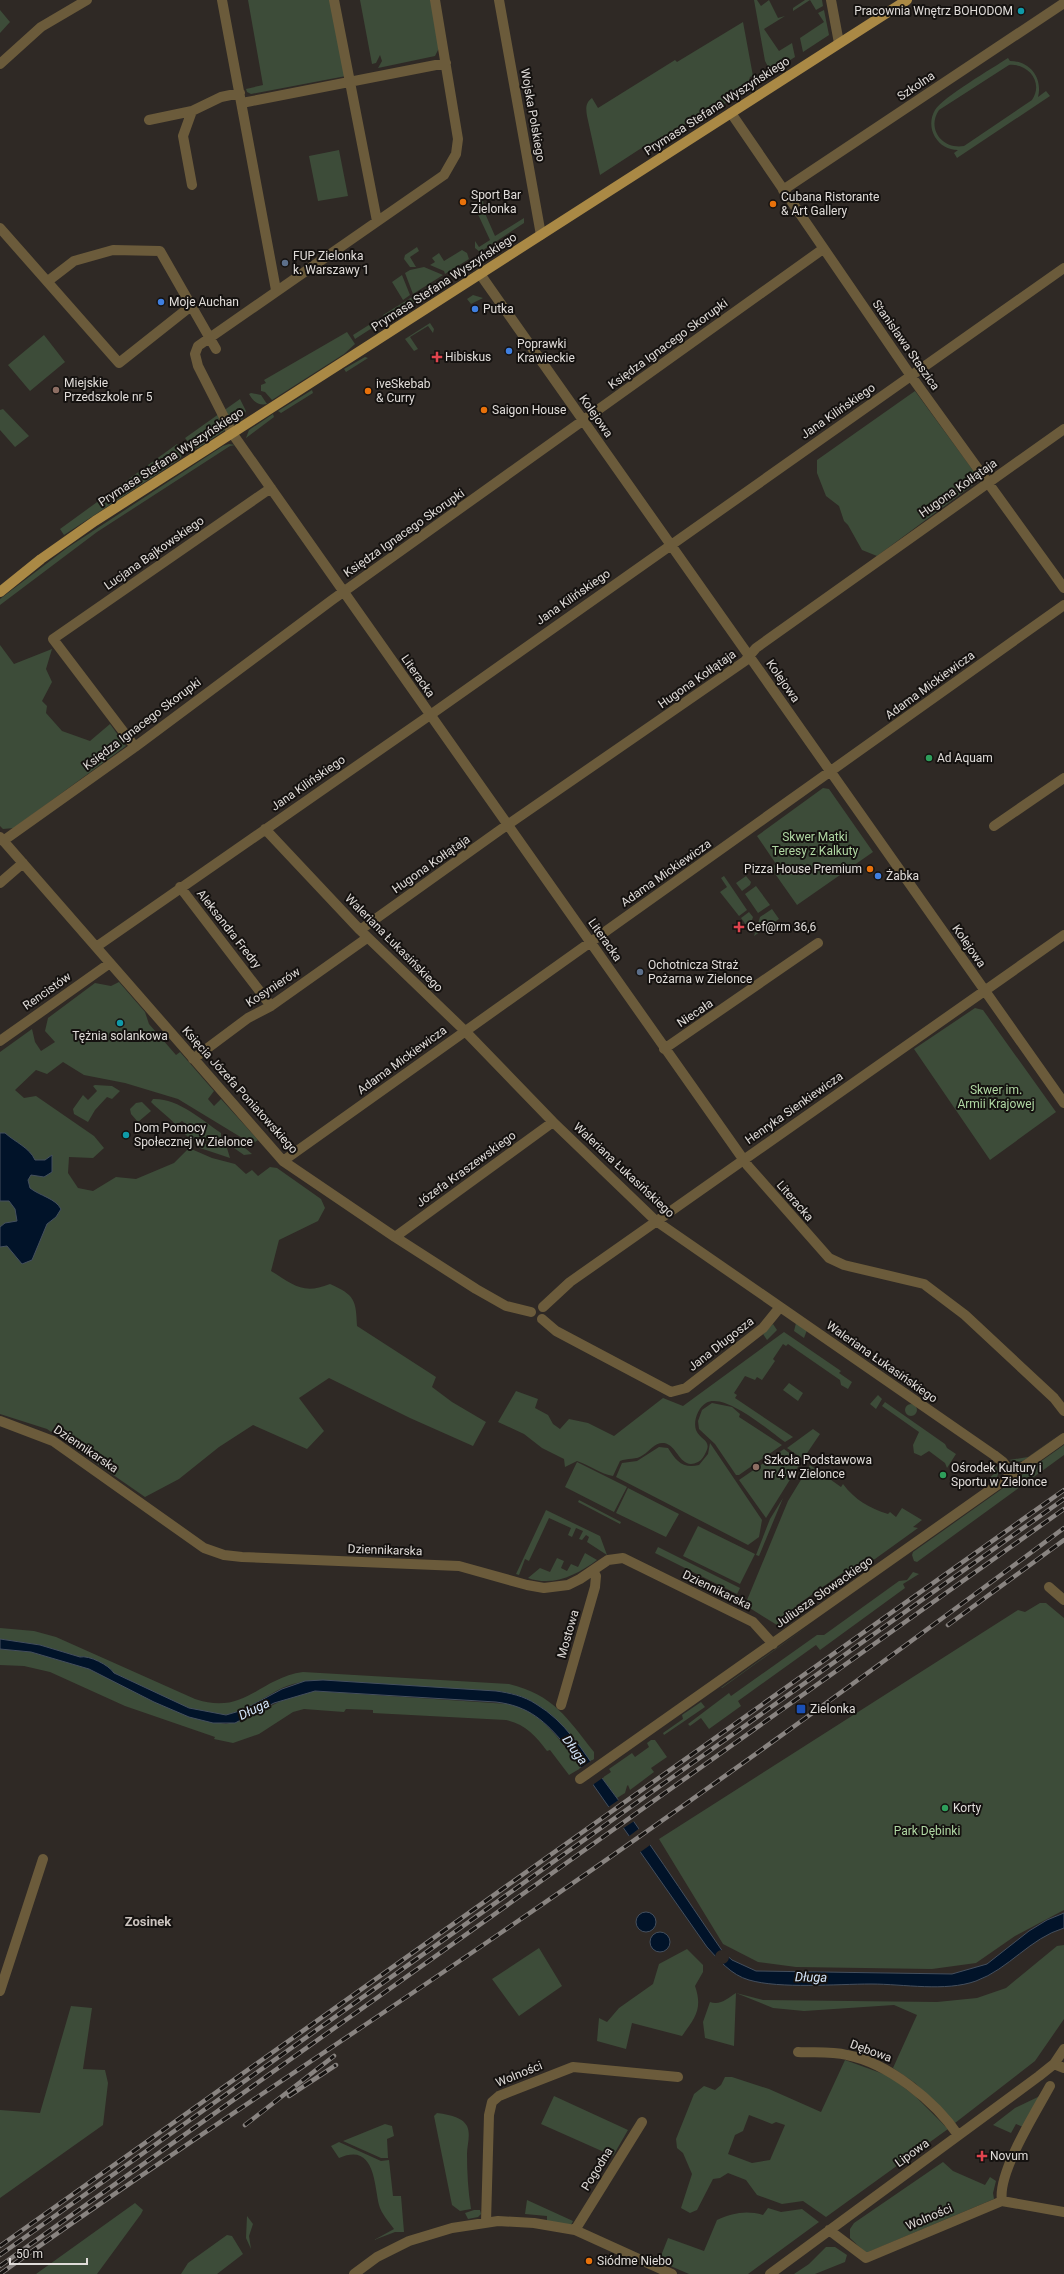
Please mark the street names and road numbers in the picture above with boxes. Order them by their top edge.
street label: Prymasa Stefana Wyszyńskiego [642,54,792,158]
street label: Wojska Polskiego [518,67,548,163]
street label: Szkolna [895,68,937,104]
street label: Prymasa Stefana Wyszyńskiego [369,230,519,334]
street label: Księdza Ignacego Skorupki [606,296,730,392]
street label: Stanisława Staszica [870,297,942,393]
street label: Jana Kilińskiego [798,380,878,442]
street label: Kolejowa [576,392,616,440]
street label: Prymasa Stefana Wyszyńskiego [96,405,246,509]
street label: Hugona Kołłątaja [916,456,1000,520]
street label: Księdza Ignacego Skorupki [341,486,467,580]
street label: Lucjana Bajkowskiego [101,513,207,593]
street label: Jana Kilińskiego [533,566,613,628]
street label: Hugona Kołłątaja [655,647,739,711]
street label: Adama Mickiewicza [883,648,977,722]
street label: Literacka [398,652,438,700]
street label: Kolejowa [763,657,803,705]
street label: Księdza Ignacego Skorupki [80,675,204,773]
street label: Jana Kilińskiego [268,752,348,814]
street label: Hugona Kołłątaja [389,832,473,896]
street label: Adama Mickiewicza [618,837,714,909]
street label: Aleksandra Fredry [194,887,264,971]
street label: Waleriana Łukasińskiego [342,891,446,995]
street label: Literacka [585,916,625,964]
street label: Kolejowa [949,922,989,970]
street label: Kosynierów [243,964,303,1010]
street label: Rencistów [20,969,74,1013]
street label: Niecała [674,996,716,1030]
street label: Adama Mickiewicza [355,1023,449,1097]
street label: Księcia Józefa Poniatowskiego [179,1024,301,1157]
street label: Henryka Sienkiewicza [742,1069,846,1147]
street label: Waleriana Łukasińskiego [571,1120,677,1220]
street label: Józefa Kraszewskiego [413,1128,519,1210]
street label: Literacka [774,1178,816,1224]
street label: Jana Długosza [685,1314,757,1374]
street label: Waleriana Łukasińskiego [824,1318,940,1406]
street label: Dziennikarska [51,1422,121,1476]
street label: Dziennikarska [347,1542,423,1558]
street label: Juliusza Słowackiego [773,1553,875,1631]
street label: Dziennikarska [680,1567,754,1613]
street label: Mostowa [554,1608,582,1660]
street label: Dębowa [848,2037,894,2065]
street label: Wolności [494,2058,544,2090]
street label: Lipowa [892,2136,932,2170]
street label: Pogodna [578,2145,616,2193]
street label: Wolności [904,2201,954,2233]

